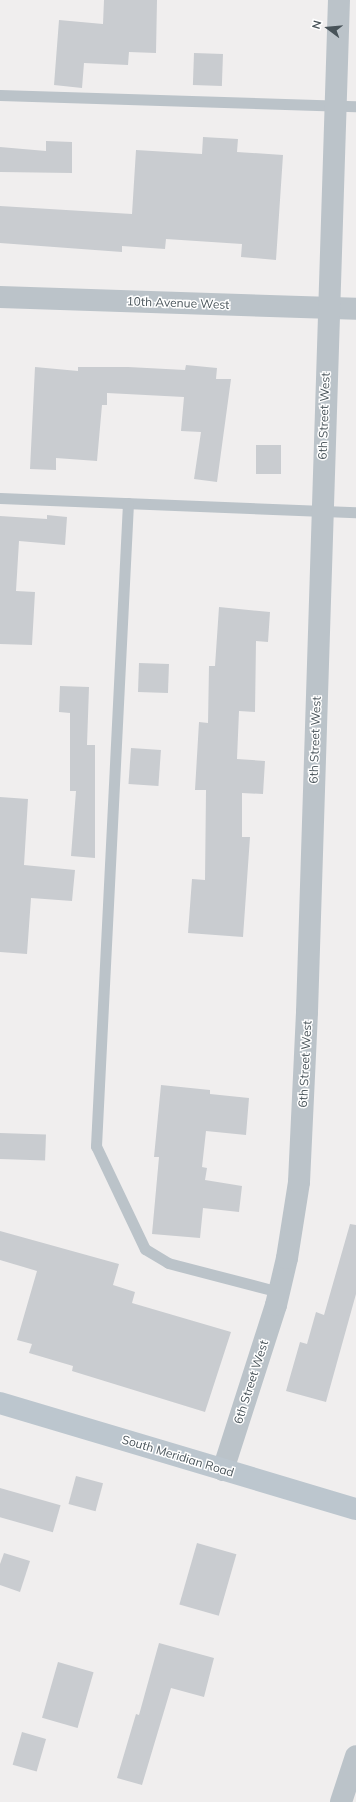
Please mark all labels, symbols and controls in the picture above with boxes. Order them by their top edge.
north arrow [308,8,348,48]
text: N [309,19,324,31]
street label: 10th Avenue West [126,294,230,312]
street label: 6th Street West [315,372,333,460]
street label: 6th Street West [306,696,324,784]
street label: 6th Street West [296,1020,314,1108]
street label: 6th Street West [231,1338,271,1426]
street label: South Meridian Road [120,1432,236,1480]

